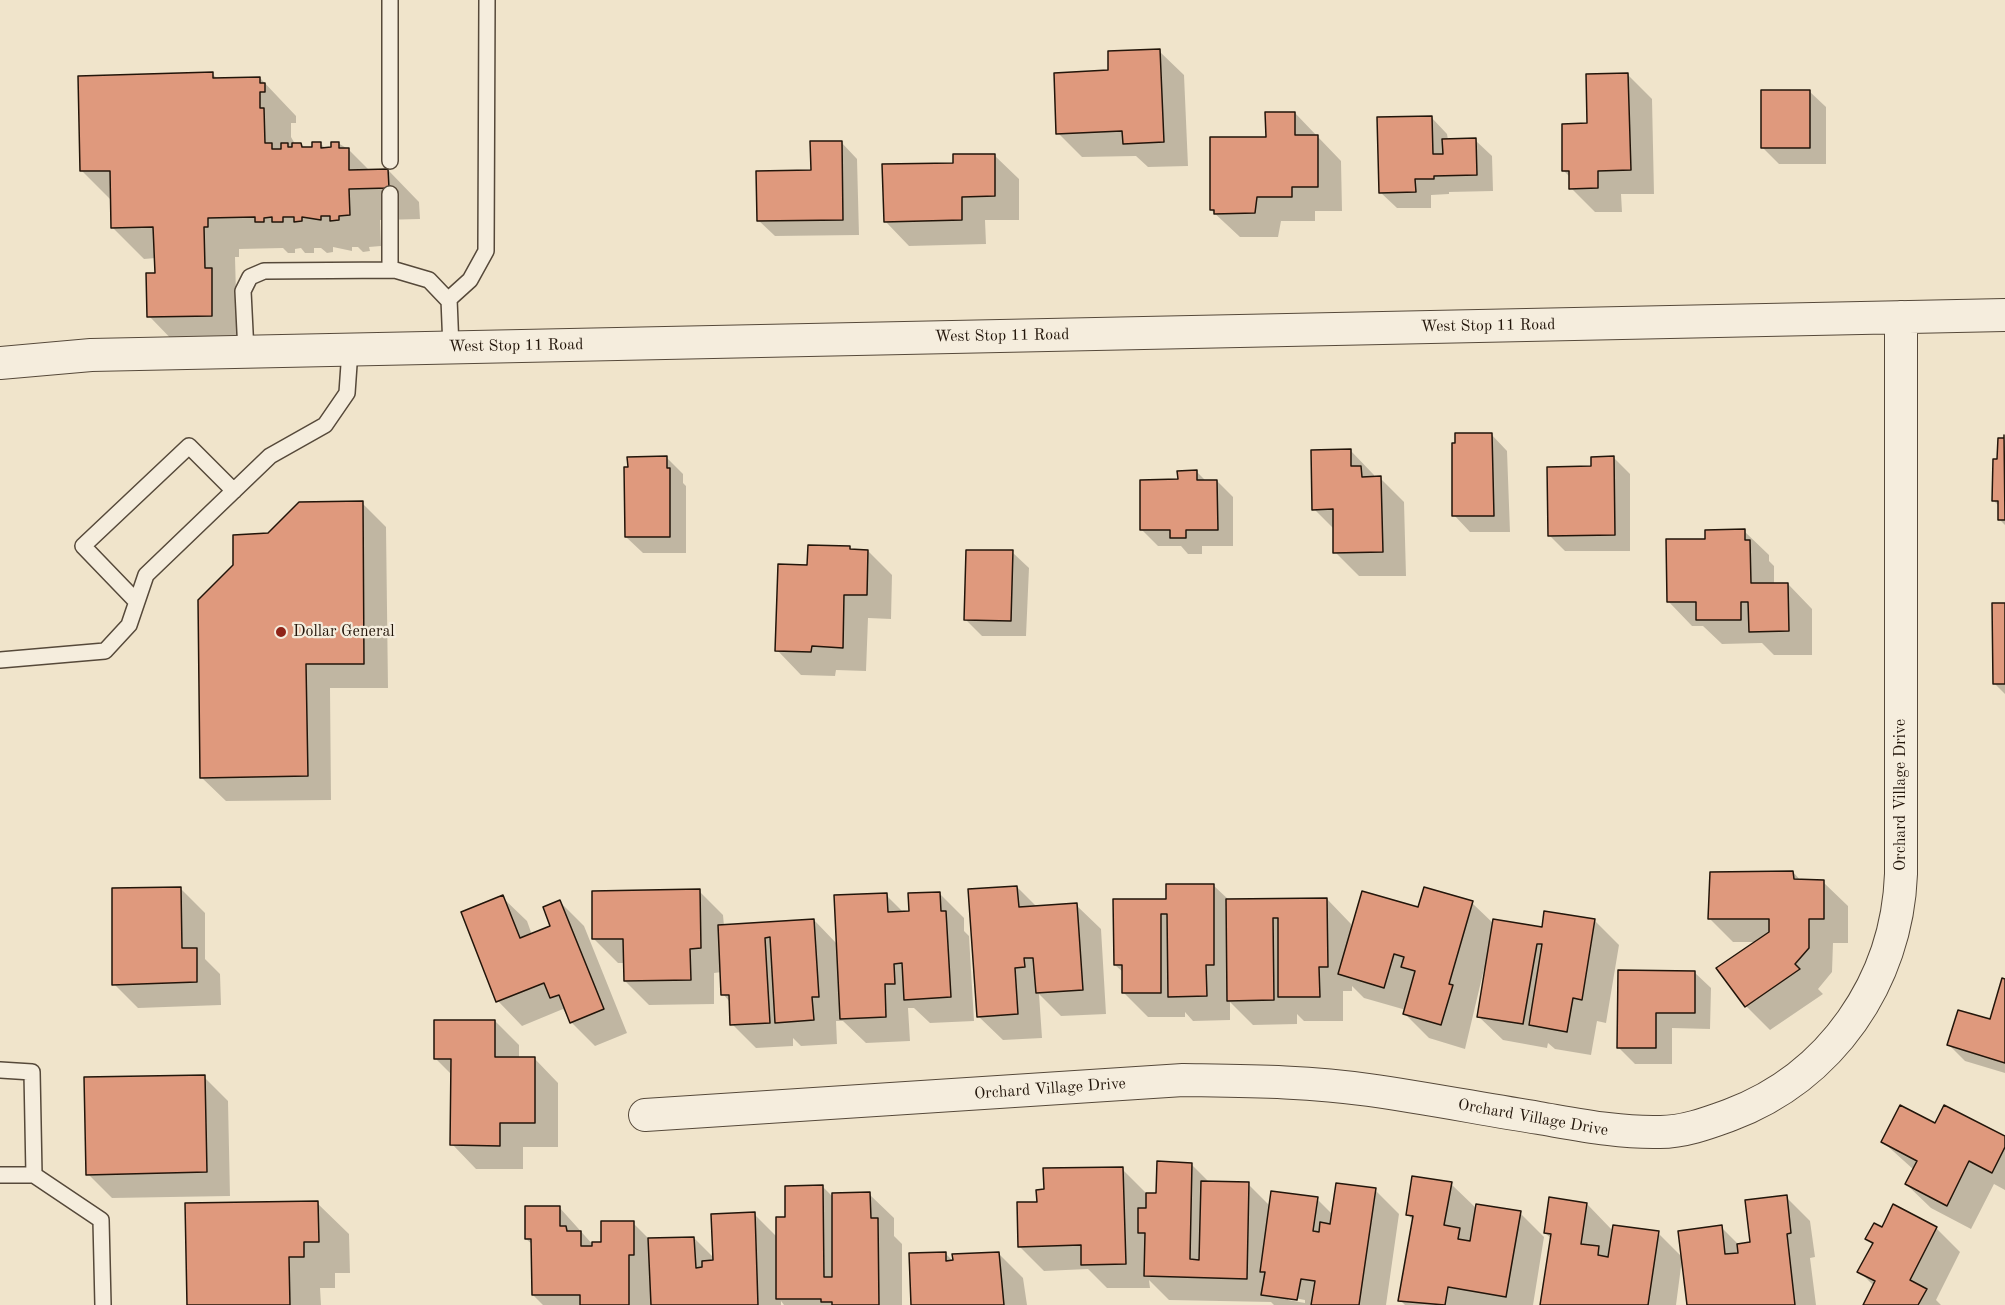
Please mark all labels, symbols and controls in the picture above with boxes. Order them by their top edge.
street label: West Stop 11 Road [1420,315,1556,337]
street label: West Stop 11 Road [934,325,1070,347]
street label: West Stop 11 Road [448,335,584,357]
place label: Dollar General [293,622,395,642]
marker: Dollar General [274,625,288,639]
street label: Orchard Village Drive [1891,719,1911,871]
street label: Orchard Village Drive [973,1074,1127,1104]
street label: Orchard Village Drive [1456,1095,1610,1141]

